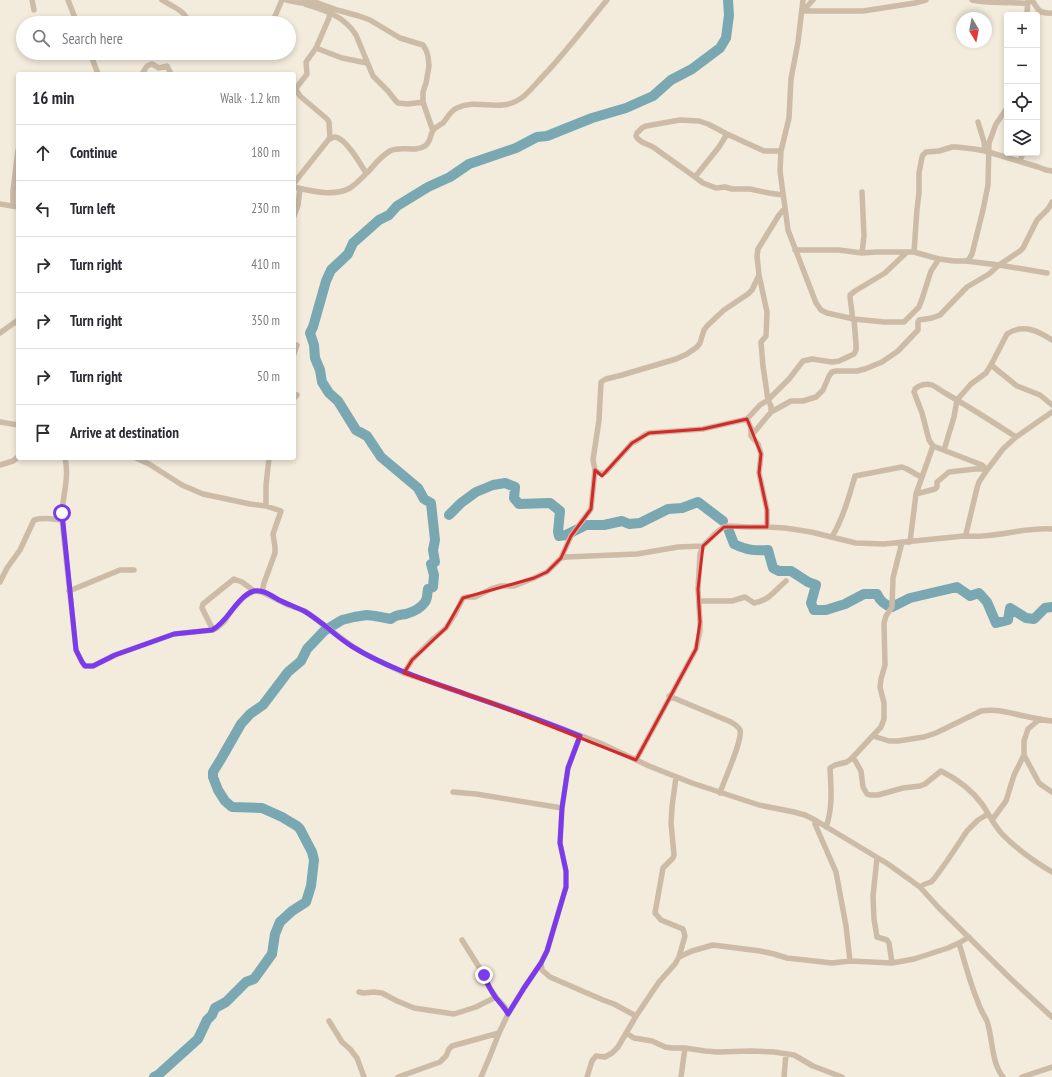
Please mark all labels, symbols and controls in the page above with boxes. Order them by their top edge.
north arrow [956,12,992,48]
map controls [1004,12,1040,156]
button: + [1004,12,1040,48]
search box [16,16,296,60]
icon: search [30,27,52,49]
text: Search here [62,29,123,48]
button: − [1004,48,1040,84]
button: locate [1004,84,1040,120]
text: 16 min [32,87,74,109]
text: Walk · 1.2 km [220,90,280,107]
button: layers [1004,120,1040,156]
icon: ahead [32,142,54,164]
text: Continue [70,143,117,162]
text: 180 m [251,144,280,161]
icon: left [32,198,54,220]
text: Turn left [70,199,115,218]
text: 230 m [251,200,280,217]
icon: right [32,254,54,276]
text: Turn right [70,255,122,274]
text: 410 m [251,256,280,273]
icon: right [32,310,54,332]
text: Turn right [70,311,122,330]
text: 350 m [251,312,280,329]
icon: right [32,366,54,388]
text: Turn right [70,367,122,386]
text: 50 m [257,368,280,385]
icon: arrive [32,422,54,444]
text: Arrive at destination [70,423,179,442]
route start [53,504,71,522]
route end [475,966,493,984]

